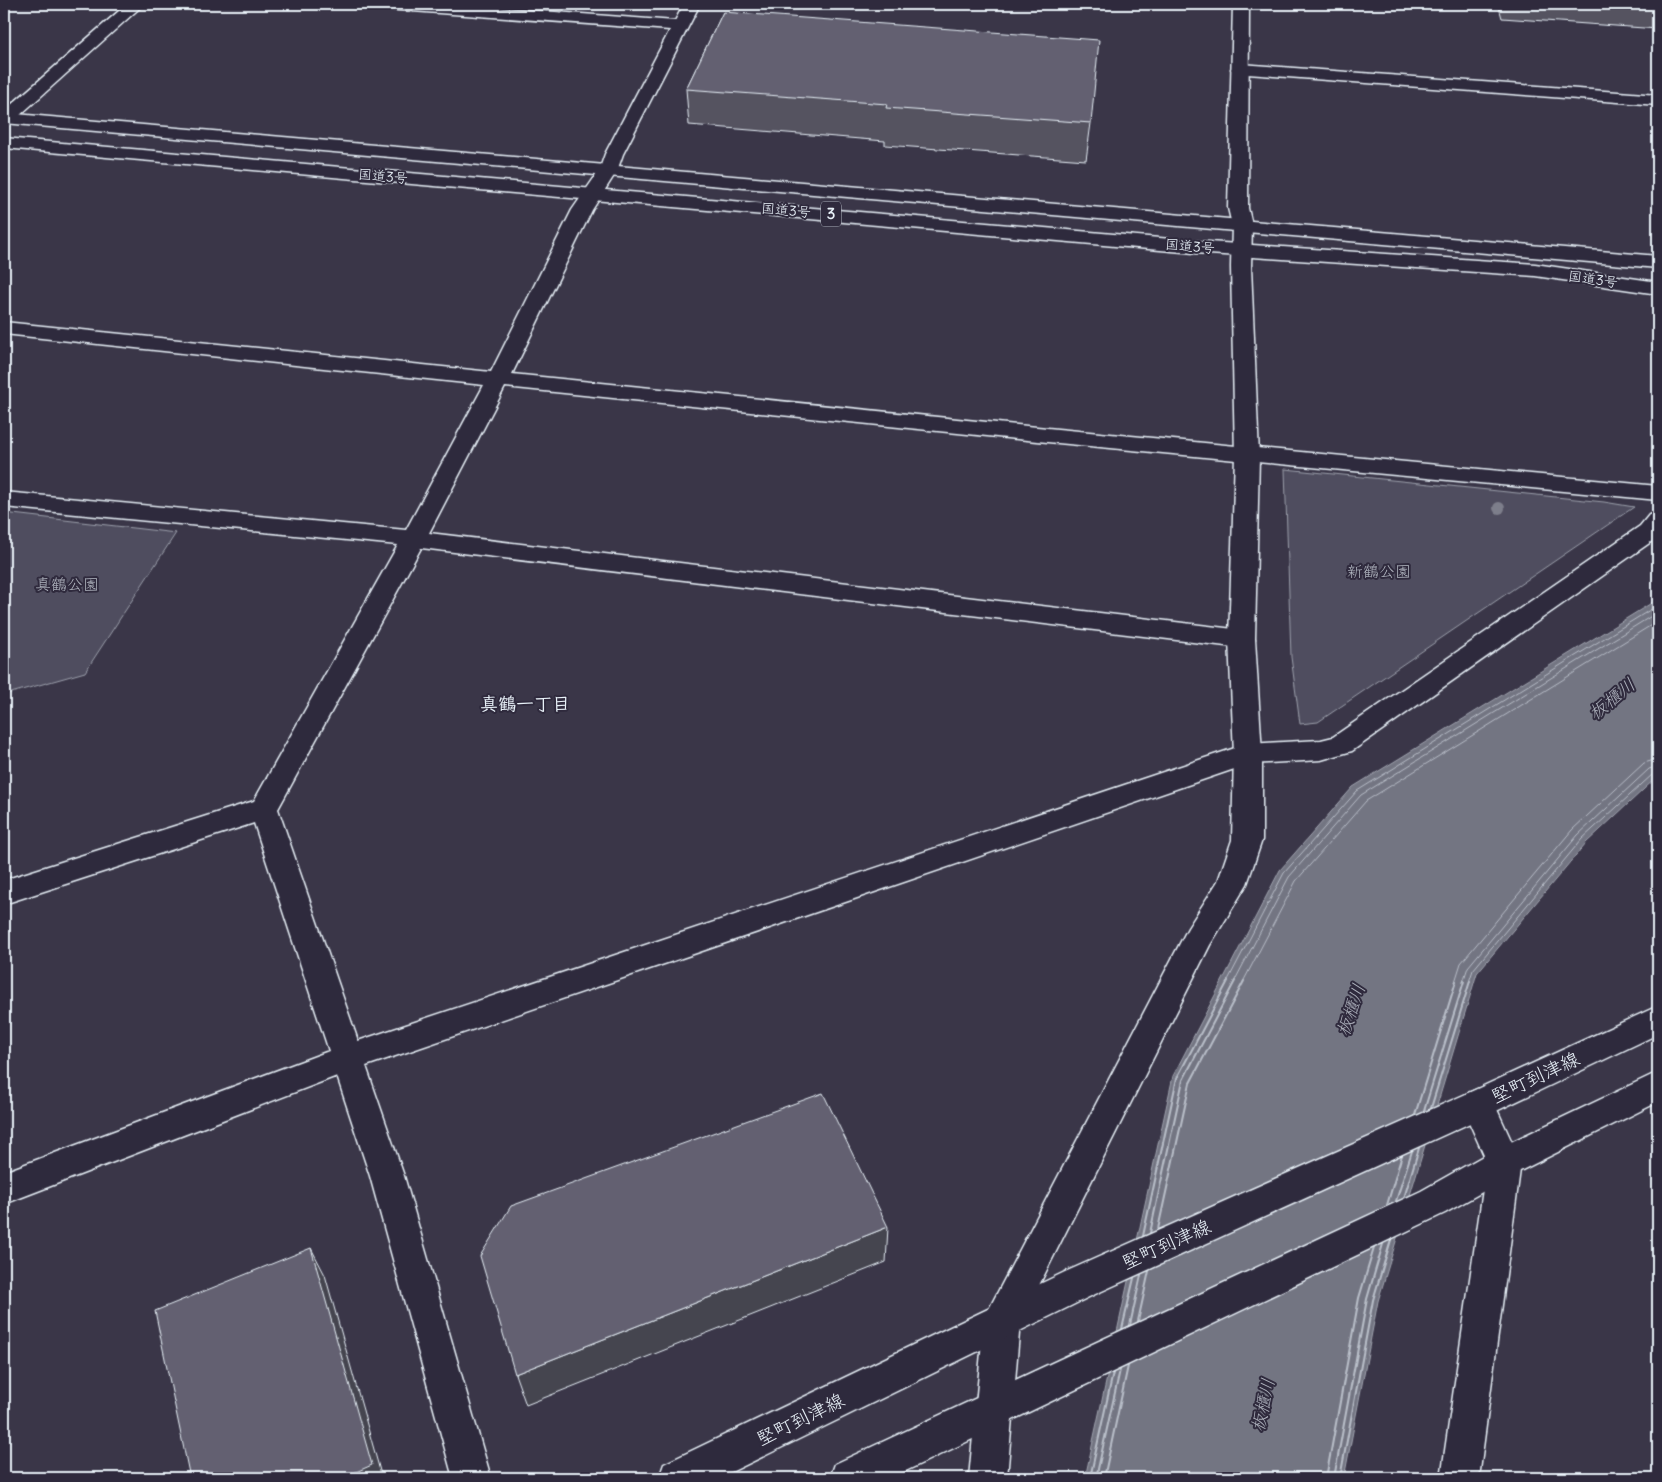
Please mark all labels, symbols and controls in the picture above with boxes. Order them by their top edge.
street label: 国道3号 [357,165,409,187]
street label: 国道3号 [760,199,812,221]
road number: 3 [821,202,841,226]
street label: 国道3号 [1164,235,1216,257]
street label: 国道3号 [1567,267,1619,291]
park label: 新鶴公園 [1347,561,1411,581]
park label: 真鶴公園 [35,574,99,594]
water label: 板櫃川 [1583,673,1640,725]
district label: 真鶴一丁目 [480,692,570,715]
water label: 板櫃川 [1331,981,1370,1039]
street label: 堅町到津線 [1487,1046,1583,1108]
street label: 堅町到津線 [1118,1214,1214,1274]
water label: 板櫃川 [1246,1376,1279,1434]
street label: 堅町到津線 [752,1387,848,1451]

